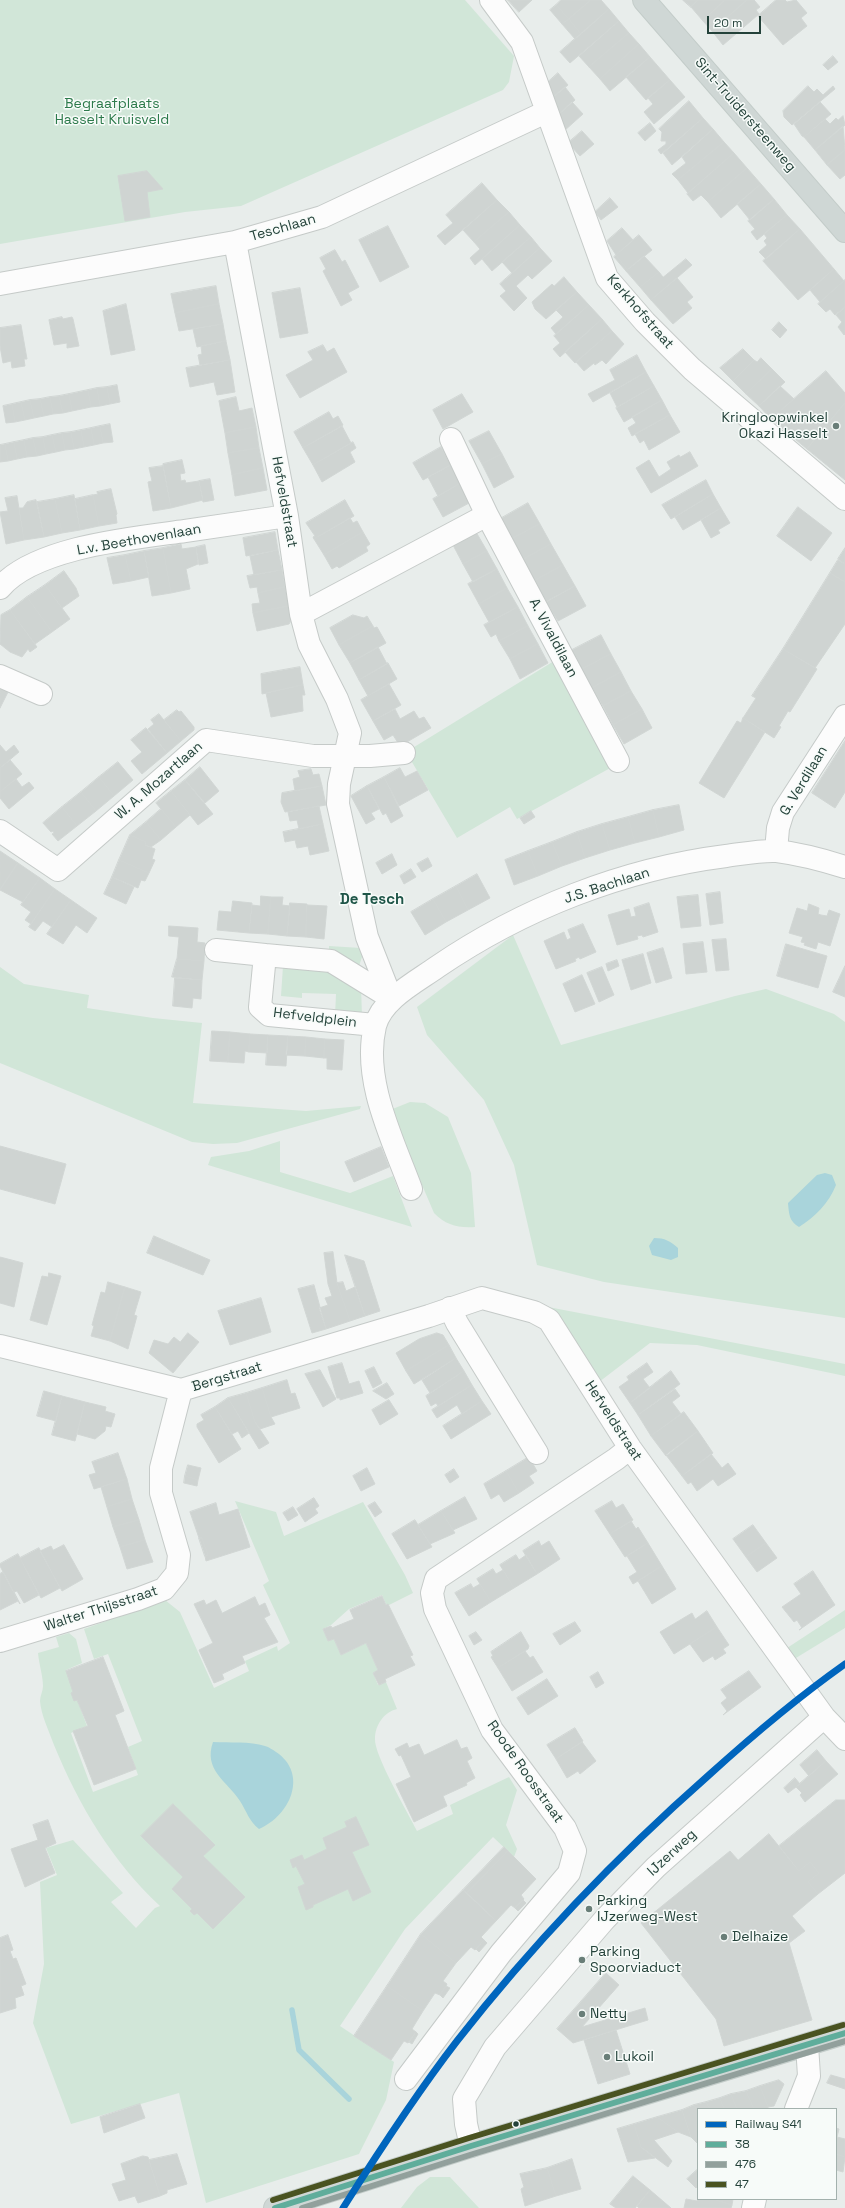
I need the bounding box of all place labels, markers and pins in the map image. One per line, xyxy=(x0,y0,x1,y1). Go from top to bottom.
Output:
place label: Kringloopwinkel Okazi Hasselt xyxy=(721,410,828,442)
marker: Kringloopwinkel Okazi Hasselt xyxy=(831,421,841,431)
place label: Parking IJzerweg-West xyxy=(597,1893,698,1926)
marker: Parking IJzerweg-West xyxy=(584,1904,594,1914)
place label: Delhaize xyxy=(732,1929,788,1945)
marker: Delhaize xyxy=(719,1932,729,1942)
place label: Parking Spoorviaduct xyxy=(590,1944,681,1976)
marker: Parking Spoorviaduct xyxy=(577,1955,587,1965)
place label: Netty xyxy=(590,2006,627,2022)
marker: Netty xyxy=(577,2009,587,2019)
place label: Lukoil xyxy=(615,2049,654,2065)
marker: Lukoil xyxy=(602,2052,612,2062)
unlabelled marker xyxy=(511,2119,521,2129)

